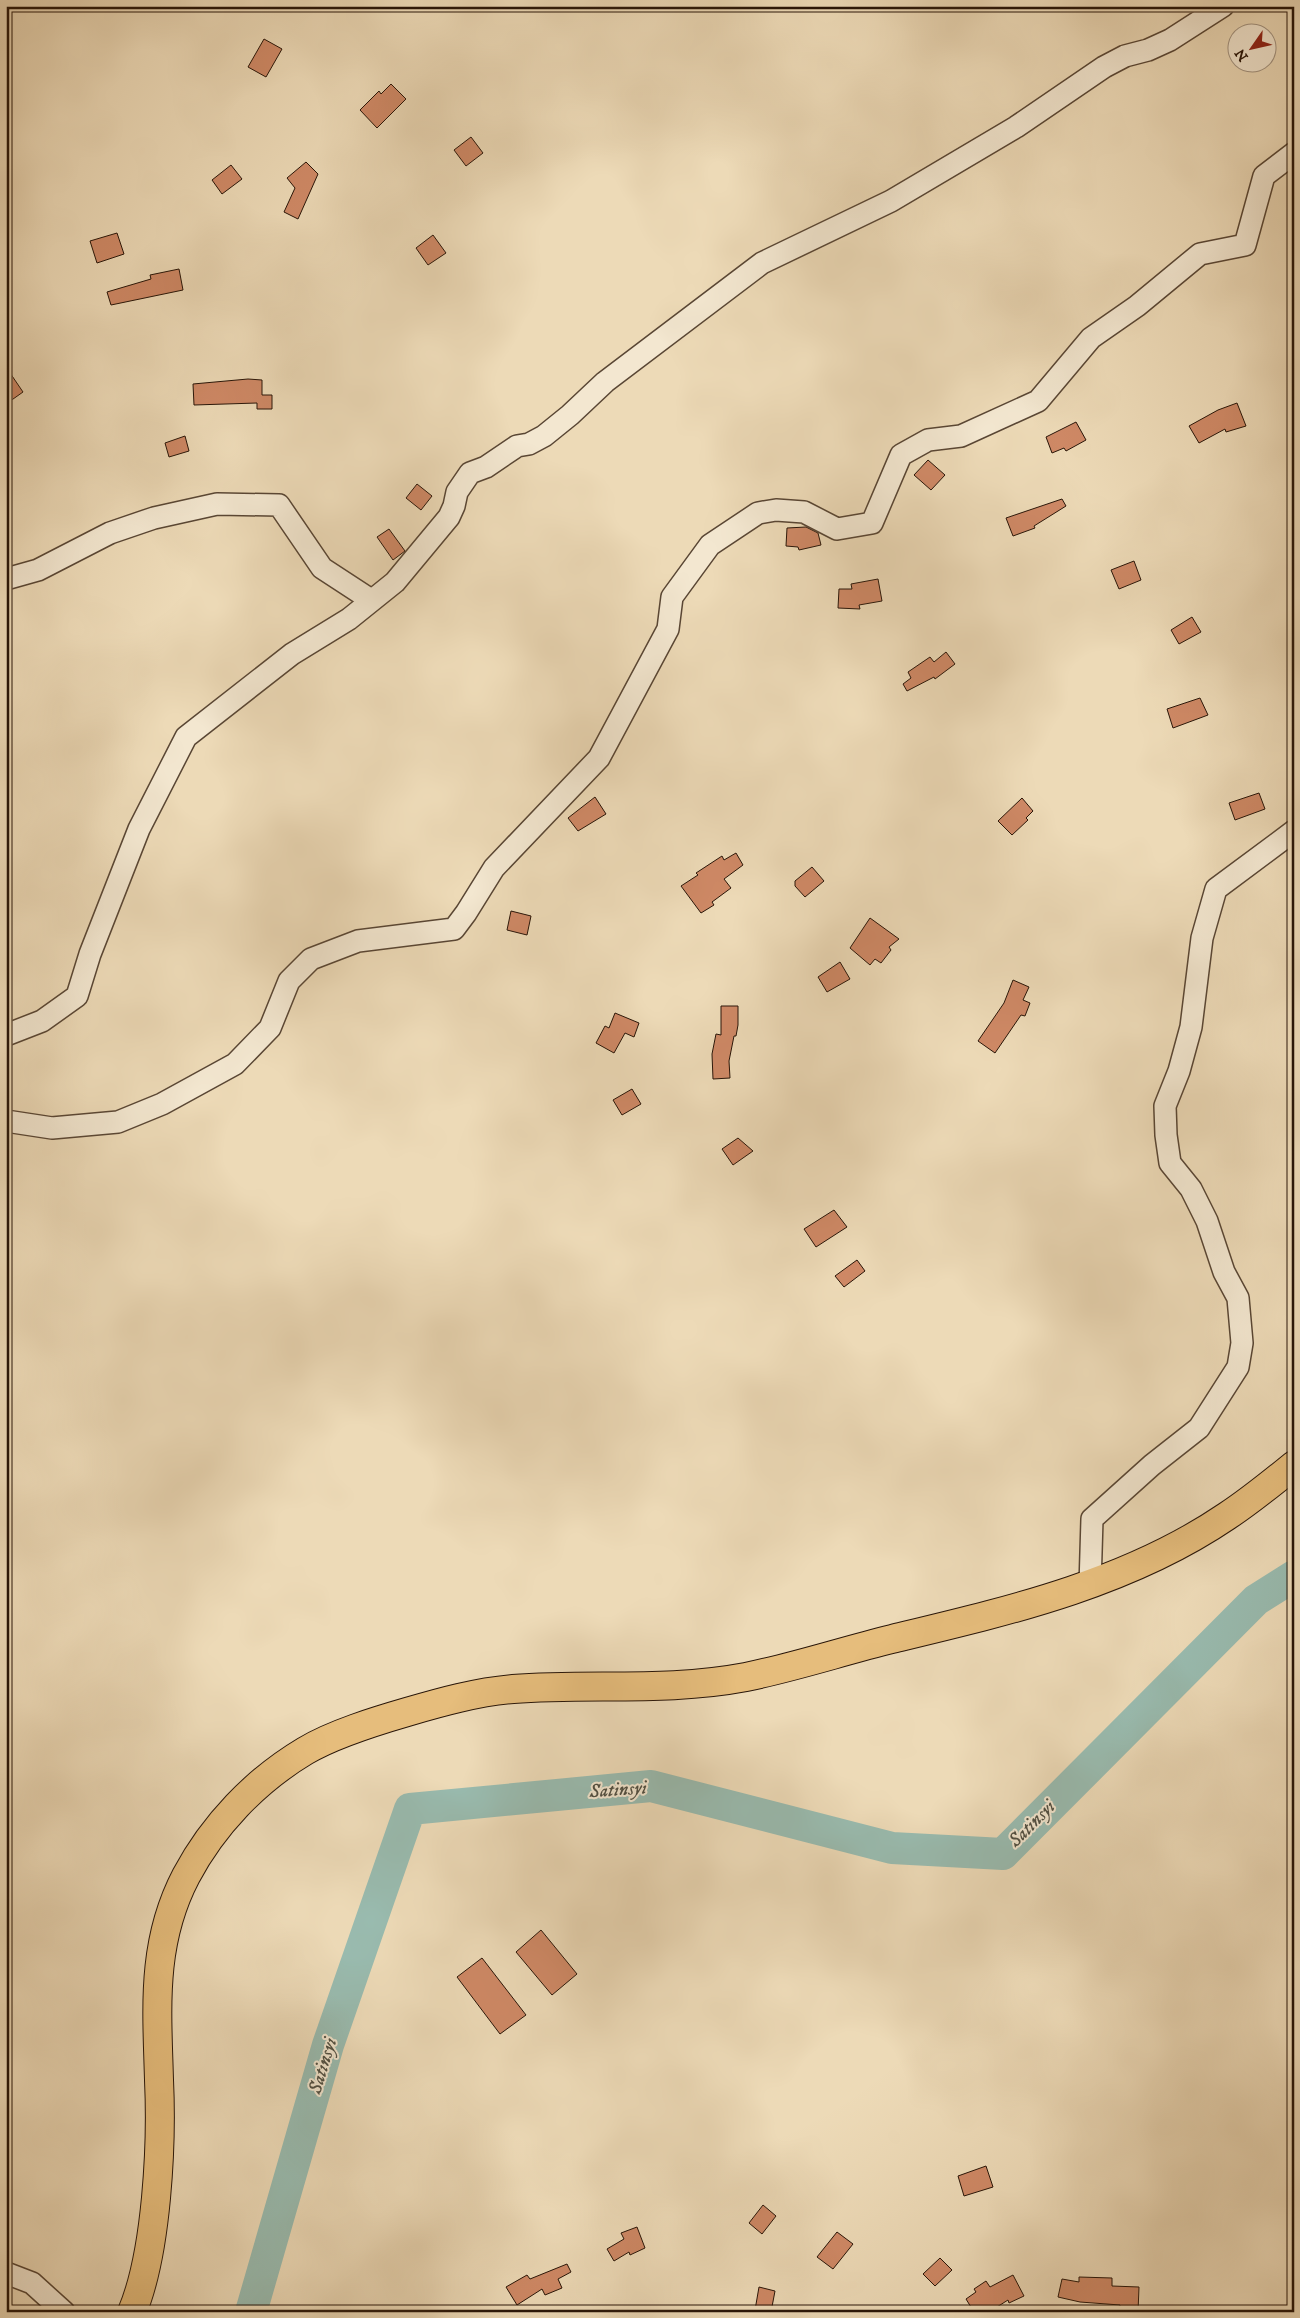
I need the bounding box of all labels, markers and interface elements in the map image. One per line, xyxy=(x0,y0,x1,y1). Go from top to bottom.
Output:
north arrow xyxy=(1228,22,1278,72)
text: N xyxy=(1231,44,1253,65)
water label: Satinsyi xyxy=(588,1776,648,1804)
water label: Satinsyi xyxy=(1003,1795,1061,1853)
water label: Satinsyi xyxy=(303,2034,343,2098)

